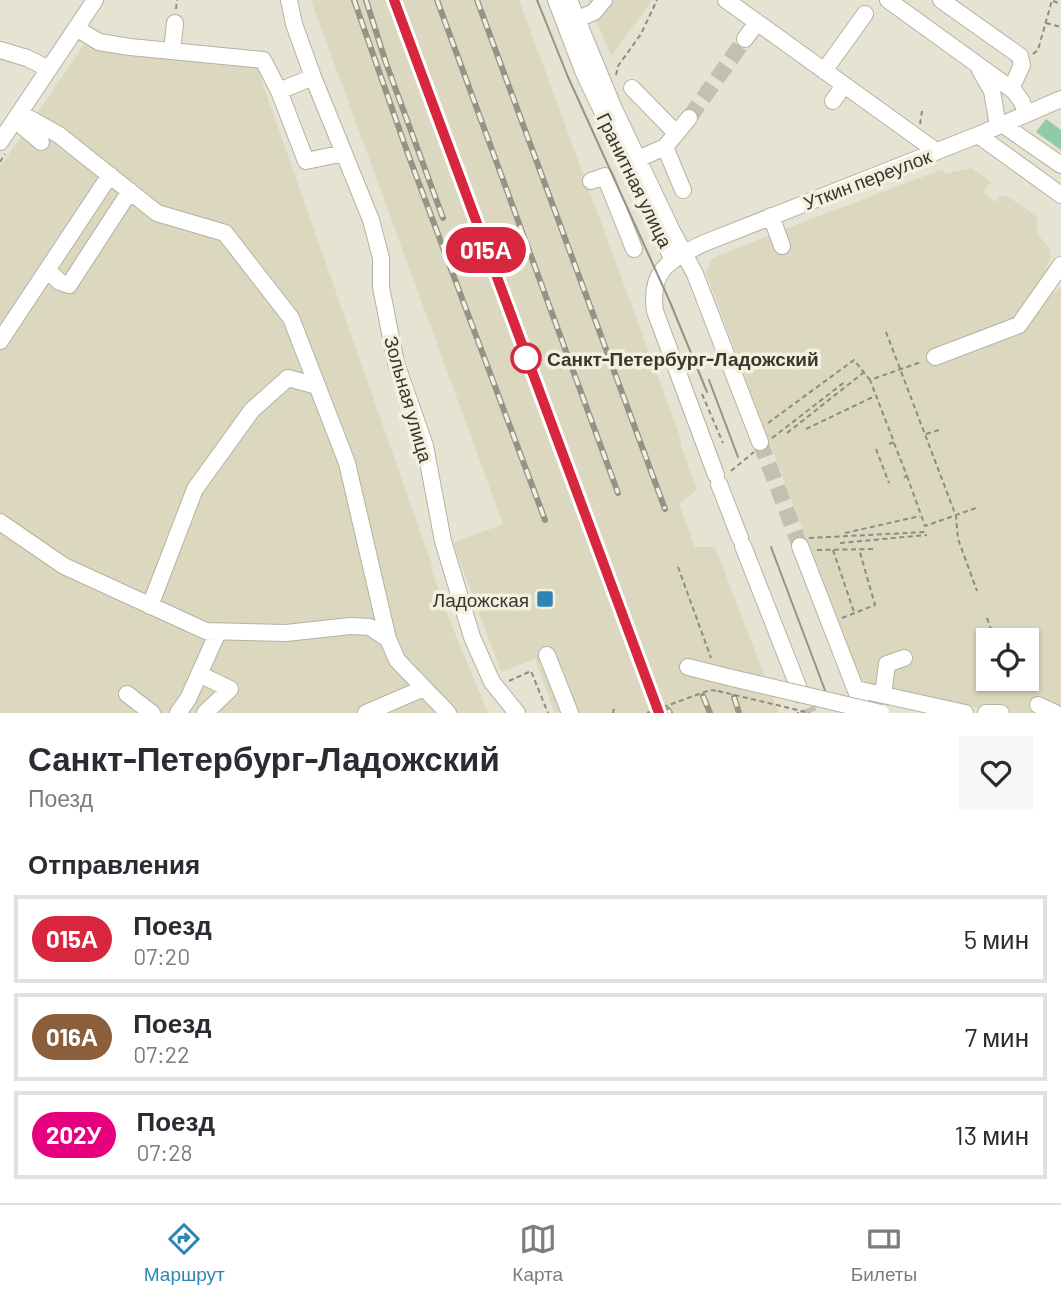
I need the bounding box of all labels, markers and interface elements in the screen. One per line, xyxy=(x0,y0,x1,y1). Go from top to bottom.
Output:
street label: Гранитная улица xyxy=(592,109,678,252)
street label: Уткин переулок xyxy=(800,144,935,214)
line badge: 015А xyxy=(437,227,535,273)
text: 015А xyxy=(460,235,512,264)
street label: Зольная улица xyxy=(380,333,438,465)
marker: Санкт-Петербург-Ладожский xyxy=(511,343,541,373)
place label: Санкт-Петербург-Ладожский xyxy=(547,347,819,370)
place label: Ладожская xyxy=(433,588,529,611)
marker: Ладожская xyxy=(535,589,555,609)
map controls xyxy=(976,628,1039,691)
button: locate xyxy=(976,628,1039,691)
button: heart xyxy=(959,736,1033,810)
text: Санкт-Петербург-Ладожский xyxy=(28,738,500,778)
text: Поезд xyxy=(28,784,93,812)
text: Отправления xyxy=(28,848,200,879)
text: Поезд xyxy=(133,909,212,940)
text: 5 мин xyxy=(964,923,1029,954)
text: 015А xyxy=(46,924,98,953)
text: 07:20 xyxy=(133,942,190,970)
text: Поезд xyxy=(133,1007,212,1038)
text: 7 мин xyxy=(965,1021,1029,1052)
text: 016А xyxy=(46,1022,98,1051)
text: 07:22 xyxy=(133,1040,189,1068)
text: Поезд xyxy=(137,1105,215,1136)
text: 13 мин xyxy=(955,1119,1029,1150)
text: 202У xyxy=(46,1120,102,1149)
text: 07:28 xyxy=(137,1138,192,1166)
tab: Маршрут xyxy=(144,1220,225,1286)
tab: Карта xyxy=(512,1220,563,1286)
tab: Билеты xyxy=(851,1220,917,1286)

